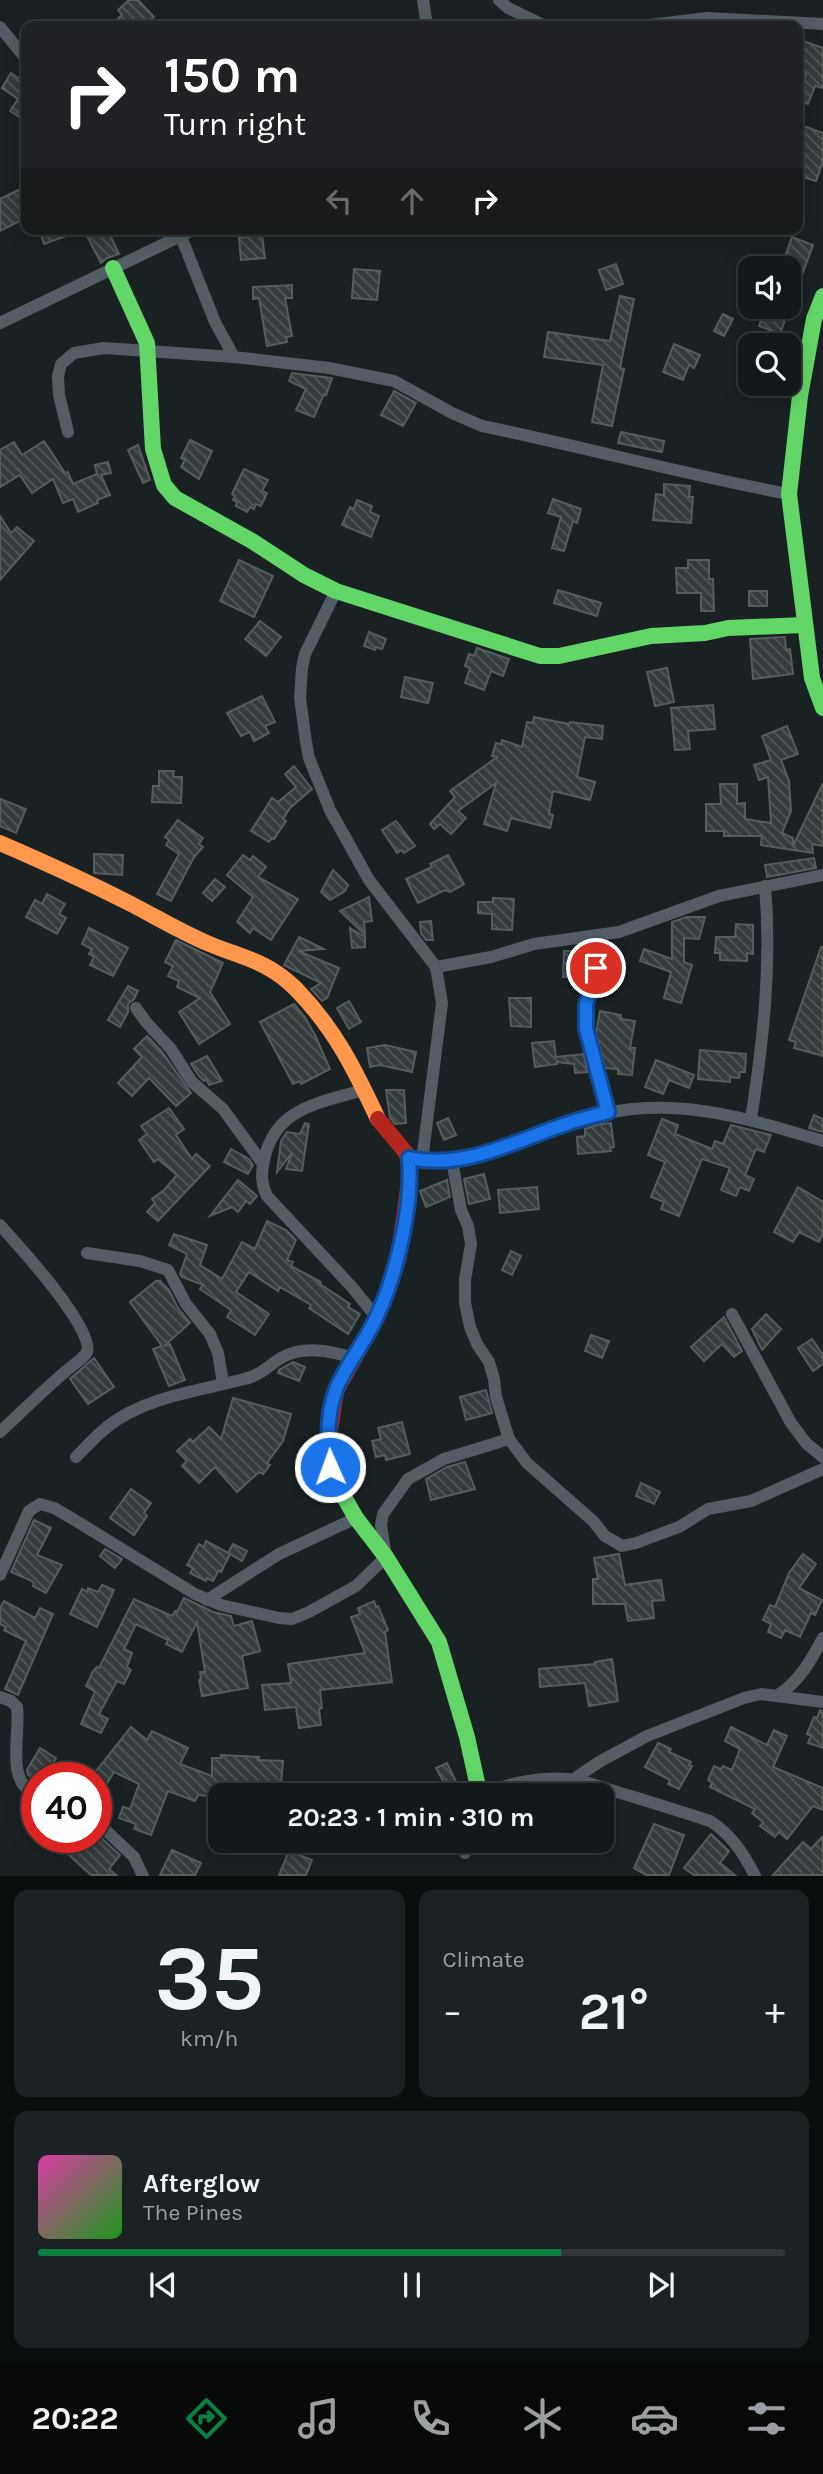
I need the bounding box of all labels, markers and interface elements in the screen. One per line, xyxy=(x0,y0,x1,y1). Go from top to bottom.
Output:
text: 150 m xyxy=(164,47,300,104)
icon: right xyxy=(49,49,140,140)
text: Turn right xyxy=(164,106,306,143)
icon: left xyxy=(320,182,358,220)
icon: ahead xyxy=(393,182,431,220)
icon: right xyxy=(466,182,504,220)
map controls xyxy=(738,256,801,396)
button: sound xyxy=(738,256,801,319)
button: search xyxy=(738,333,801,396)
pin xyxy=(566,938,626,998)
icon: arrive xyxy=(577,949,615,987)
position arrow xyxy=(293,1430,367,1504)
speed limit sign: 40 xyxy=(21,1762,112,1853)
text: 20:23 · 1 min · 310 m xyxy=(288,1802,534,1833)
text: 35 xyxy=(154,1926,264,2032)
text: Climate xyxy=(443,1946,525,1973)
text: 21° xyxy=(579,1981,649,2042)
text: − xyxy=(443,1989,462,2034)
text: + xyxy=(765,1989,785,2034)
text: km/h xyxy=(180,2025,238,2052)
text: Afterglow xyxy=(143,2168,260,2199)
text: The Pines xyxy=(143,2199,243,2226)
icon: previous xyxy=(144,2266,182,2304)
icon: pause xyxy=(393,2266,431,2304)
icon: next xyxy=(642,2266,680,2304)
icon: directions xyxy=(182,2394,231,2443)
icon: music xyxy=(294,2394,343,2443)
icon: phone xyxy=(406,2394,455,2443)
icon: climate xyxy=(518,2394,567,2443)
icon: car xyxy=(630,2394,679,2443)
icon: filters xyxy=(742,2394,791,2443)
text: 20:22 xyxy=(32,2400,119,2437)

